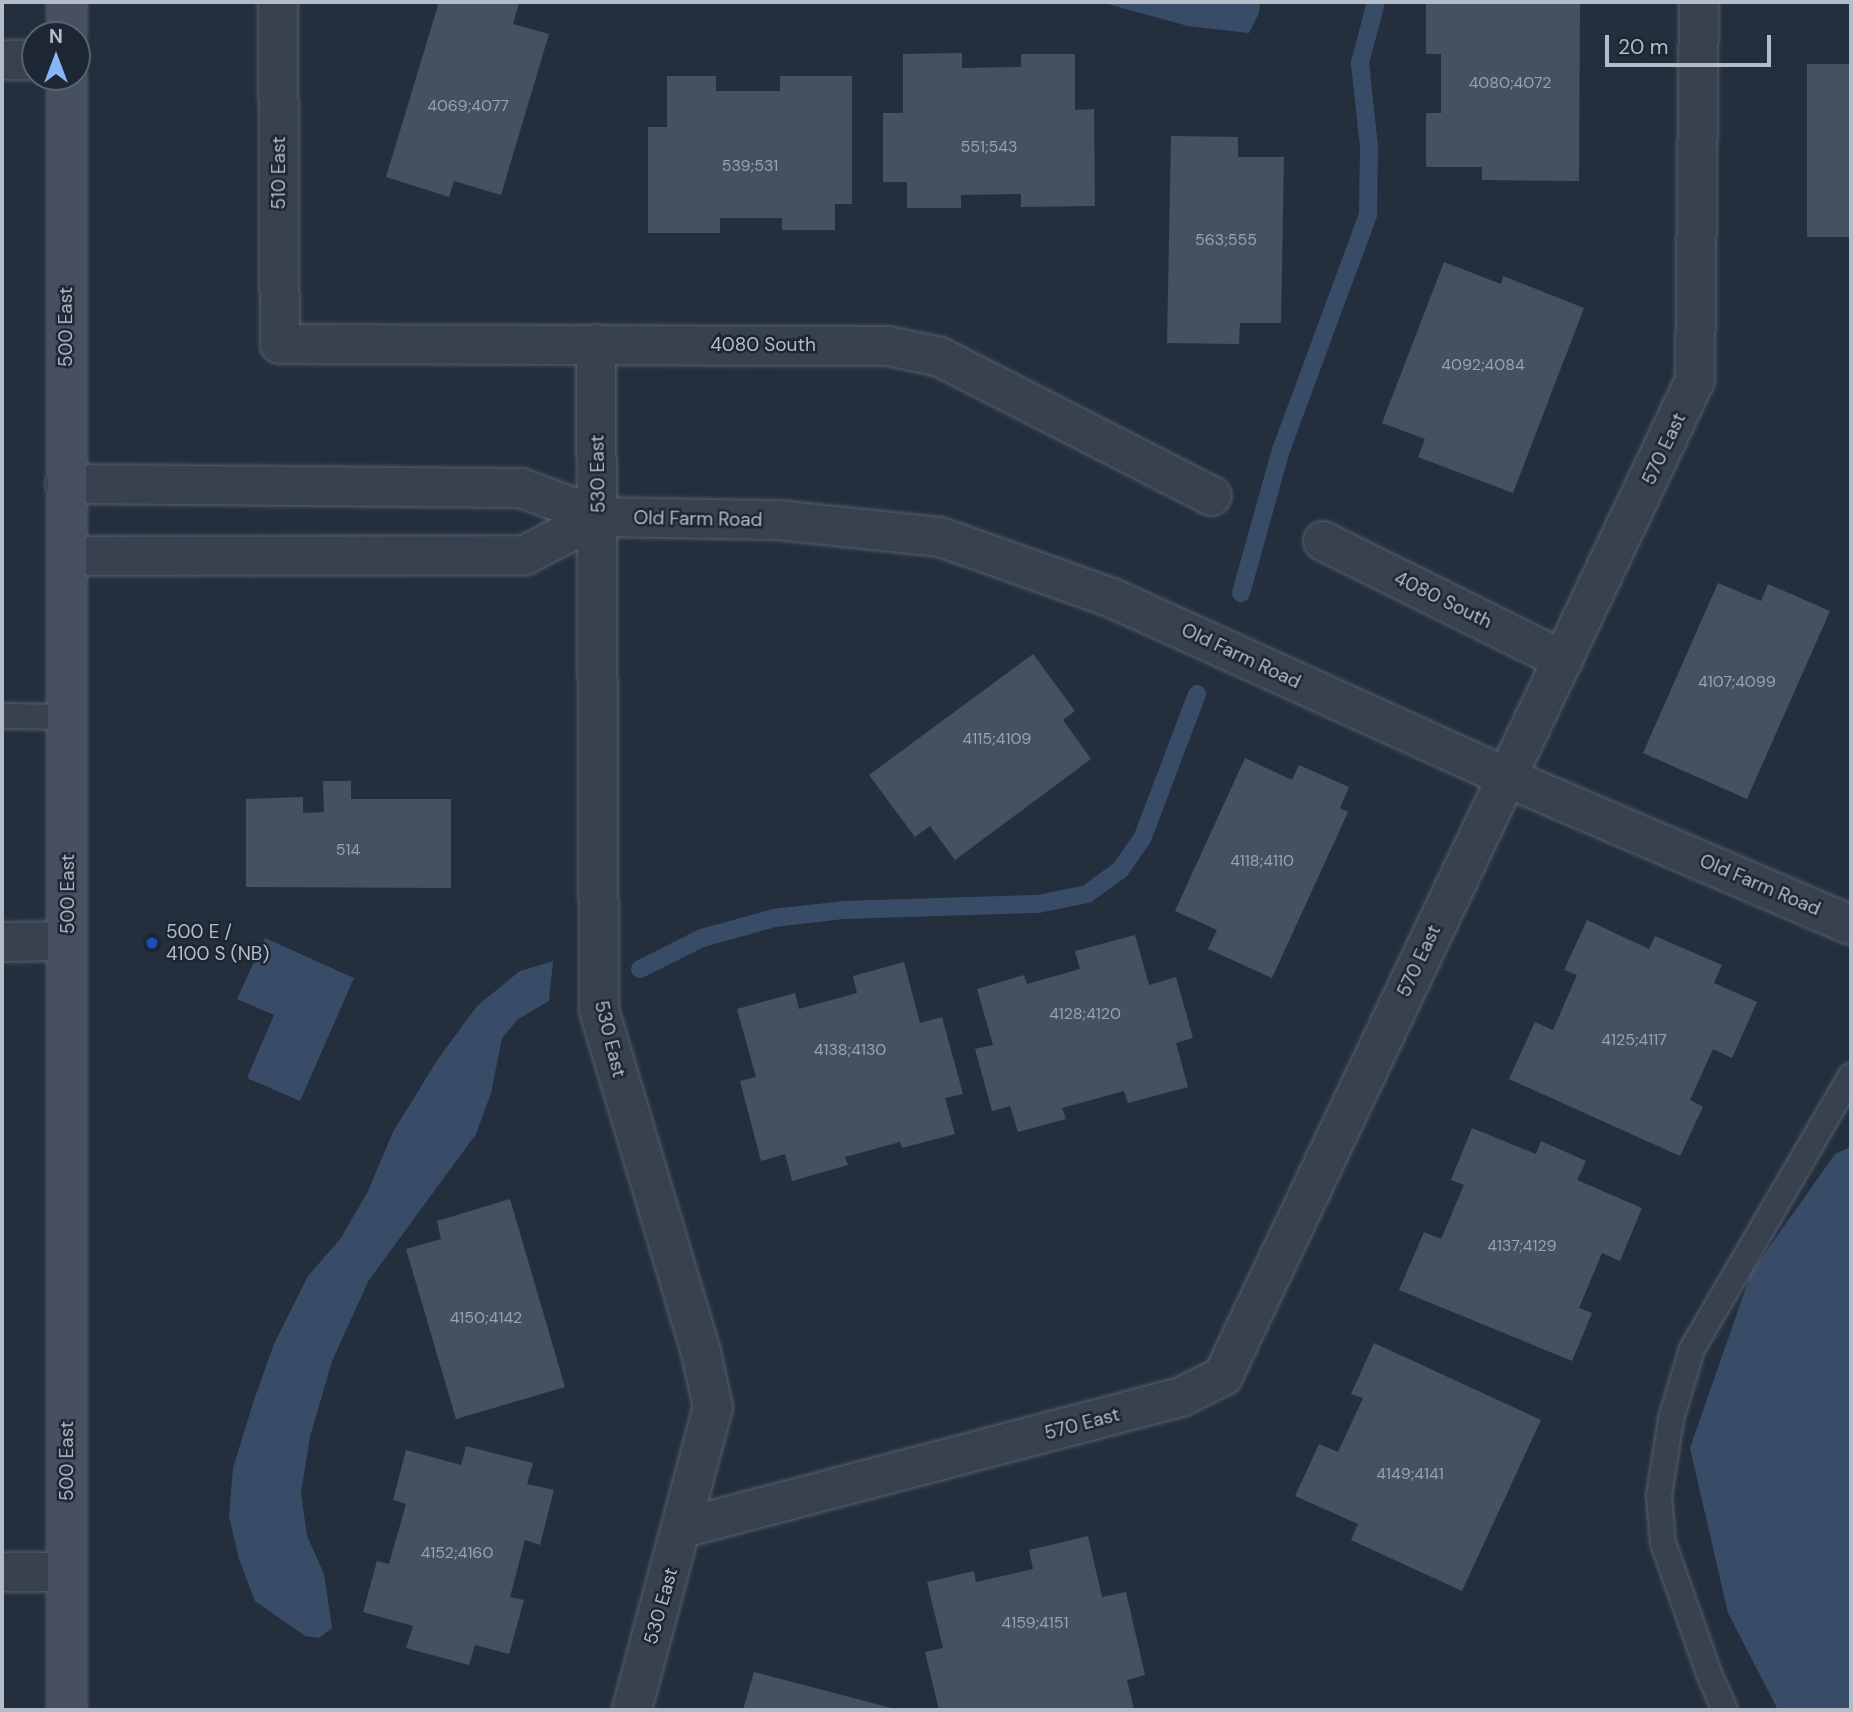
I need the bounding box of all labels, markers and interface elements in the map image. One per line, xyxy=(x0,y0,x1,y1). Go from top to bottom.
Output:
north arrow xyxy=(21,21,91,91)
scale bar xyxy=(1608,21,1774,65)
text: N xyxy=(49,24,63,49)
text: 20 m xyxy=(1618,33,1669,61)
house number: 4080;4072 xyxy=(1469,73,1551,93)
house number: 4069;4077 xyxy=(427,96,509,116)
street label: 510 East xyxy=(268,136,290,210)
house number: 551;543 xyxy=(960,137,1018,157)
house number: 539;531 xyxy=(722,156,778,176)
house number: 563;555 xyxy=(1195,230,1257,250)
street label: 500 East xyxy=(55,287,77,367)
street label: 4080 South xyxy=(710,334,816,356)
house number: 4092;4084 xyxy=(1441,355,1525,375)
street label: 570 East xyxy=(1637,409,1691,489)
street label: 530 East xyxy=(586,435,610,513)
street label: Old Farm Road xyxy=(633,506,763,532)
street label: 4080 South xyxy=(1391,567,1495,633)
street label: Old Farm Road xyxy=(1178,618,1304,694)
house number: 4107;4099 xyxy=(1698,672,1776,692)
house number: 4115;4109 xyxy=(963,729,1031,749)
house number: 514 xyxy=(336,840,360,860)
street label: Old Farm Road xyxy=(1696,849,1824,921)
house number: 4118;4110 xyxy=(1230,851,1294,871)
street label: 500 East xyxy=(57,854,79,934)
place label: 500 E / 4100 S (NB) xyxy=(166,921,269,965)
street label: 570 East xyxy=(1392,921,1446,1001)
marker: 500 E / 4100 S (NB) xyxy=(144,935,160,951)
street label: 530 East xyxy=(589,998,631,1080)
house number: 4128;4120 xyxy=(1049,1004,1121,1024)
house number: 4125;4117 xyxy=(1601,1030,1667,1050)
house number: 4138;4130 xyxy=(814,1040,886,1060)
house number: 4137;4129 xyxy=(1487,1236,1557,1256)
house number: 4150;4142 xyxy=(450,1308,522,1328)
street label: 570 East xyxy=(1042,1403,1122,1445)
street label: 500 East xyxy=(56,1421,78,1501)
house number: 4149;4141 xyxy=(1376,1464,1444,1484)
house number: 4152;4160 xyxy=(421,1543,493,1563)
street label: 530 East xyxy=(639,1565,683,1647)
house number: 4159;4151 xyxy=(1001,1613,1069,1633)

